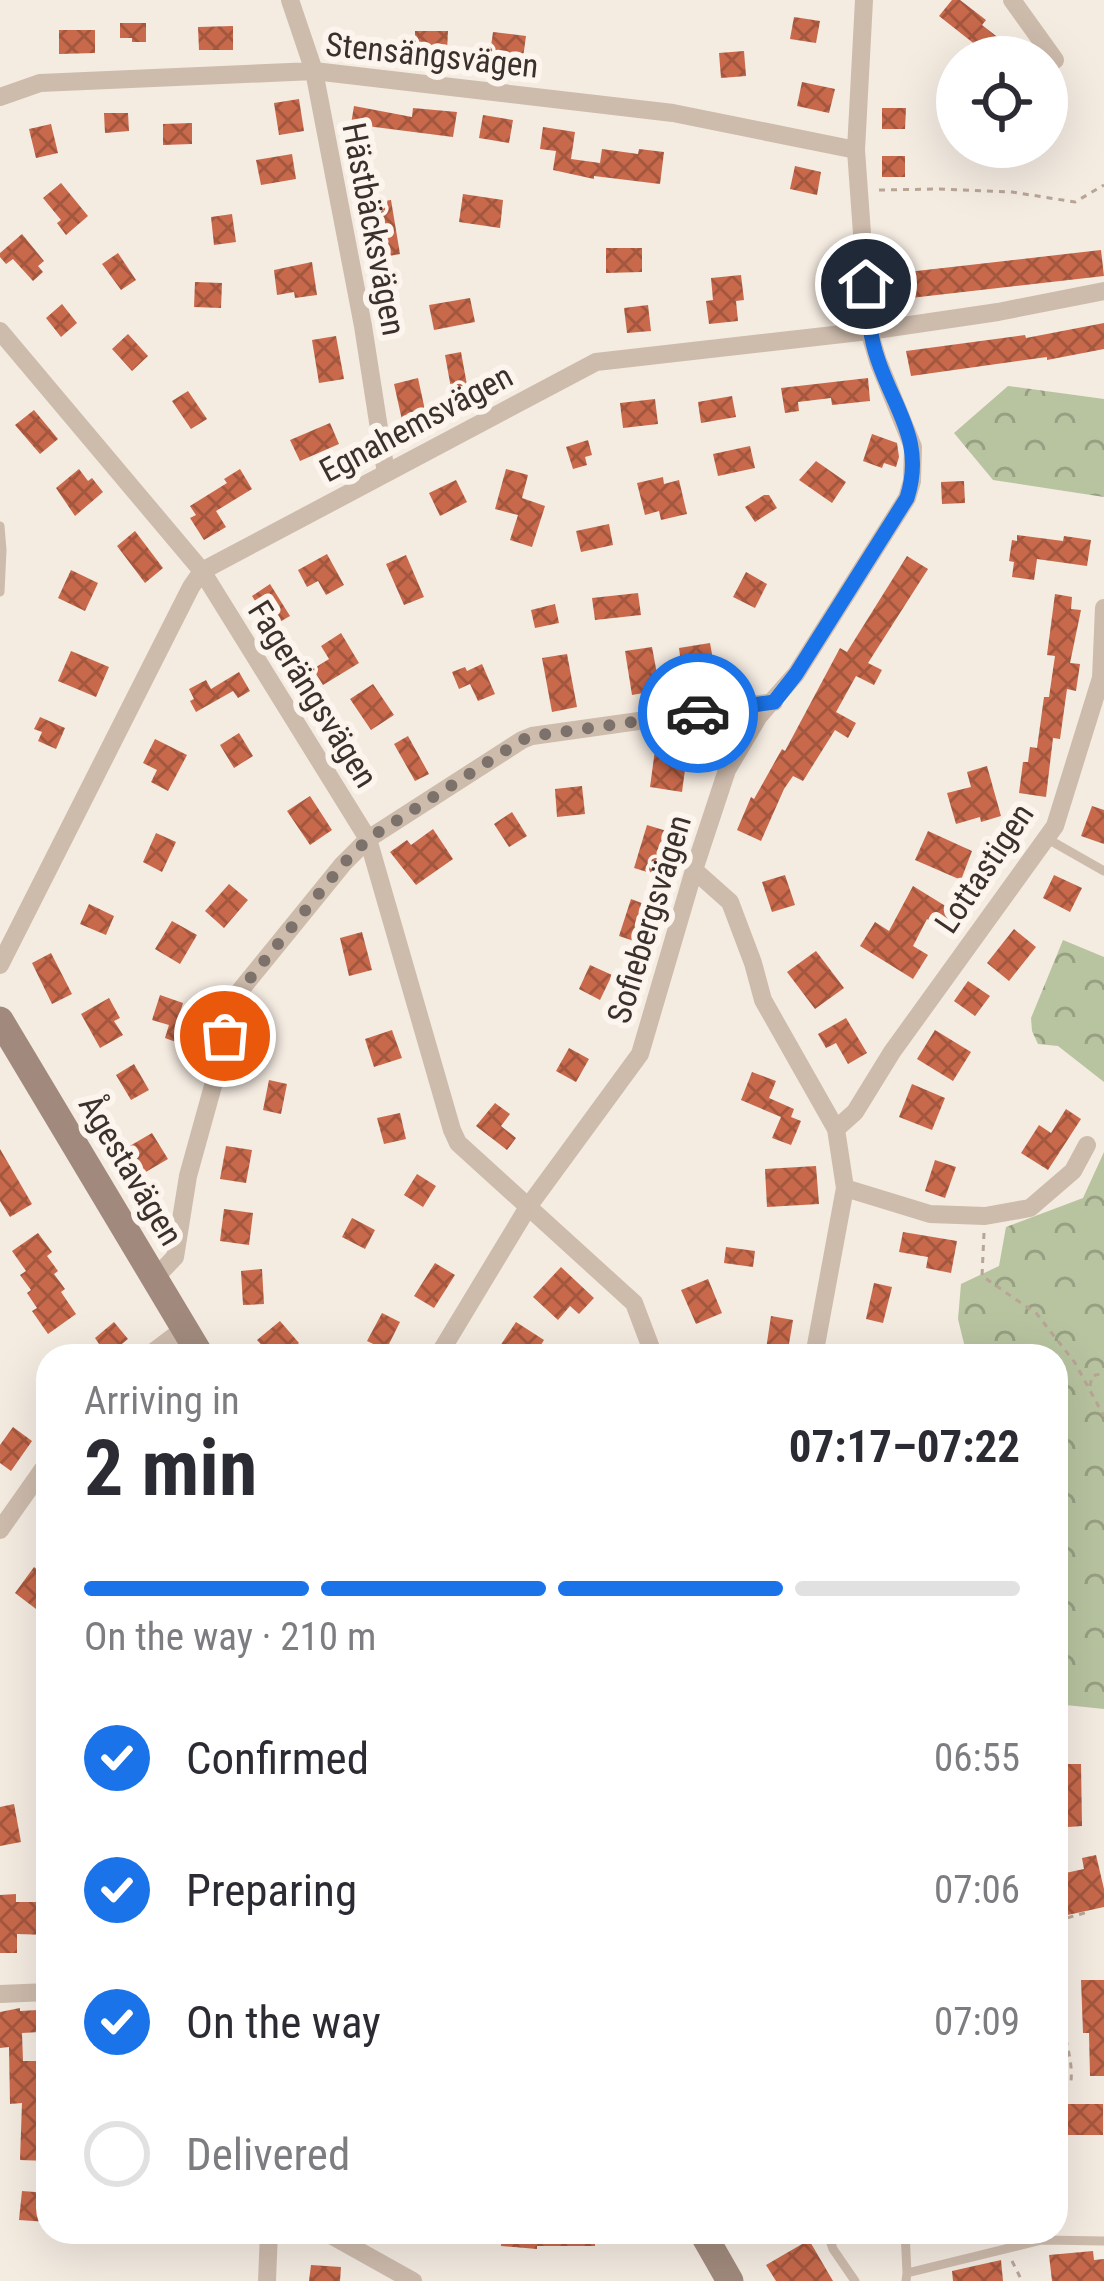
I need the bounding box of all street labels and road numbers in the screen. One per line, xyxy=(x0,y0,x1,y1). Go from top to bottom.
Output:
street label: Stensängsvägen xyxy=(324,24,540,86)
street label: Hästbäcksvägen xyxy=(334,119,414,339)
street label: Egnahemsvägen xyxy=(313,356,519,490)
street label: Fagerängsvägen xyxy=(240,593,386,795)
street label: Lottastigen xyxy=(927,796,1041,940)
street label: Sofiebergsvägen xyxy=(599,810,699,1028)
street label: Ågestavägen xyxy=(71,1087,193,1252)

